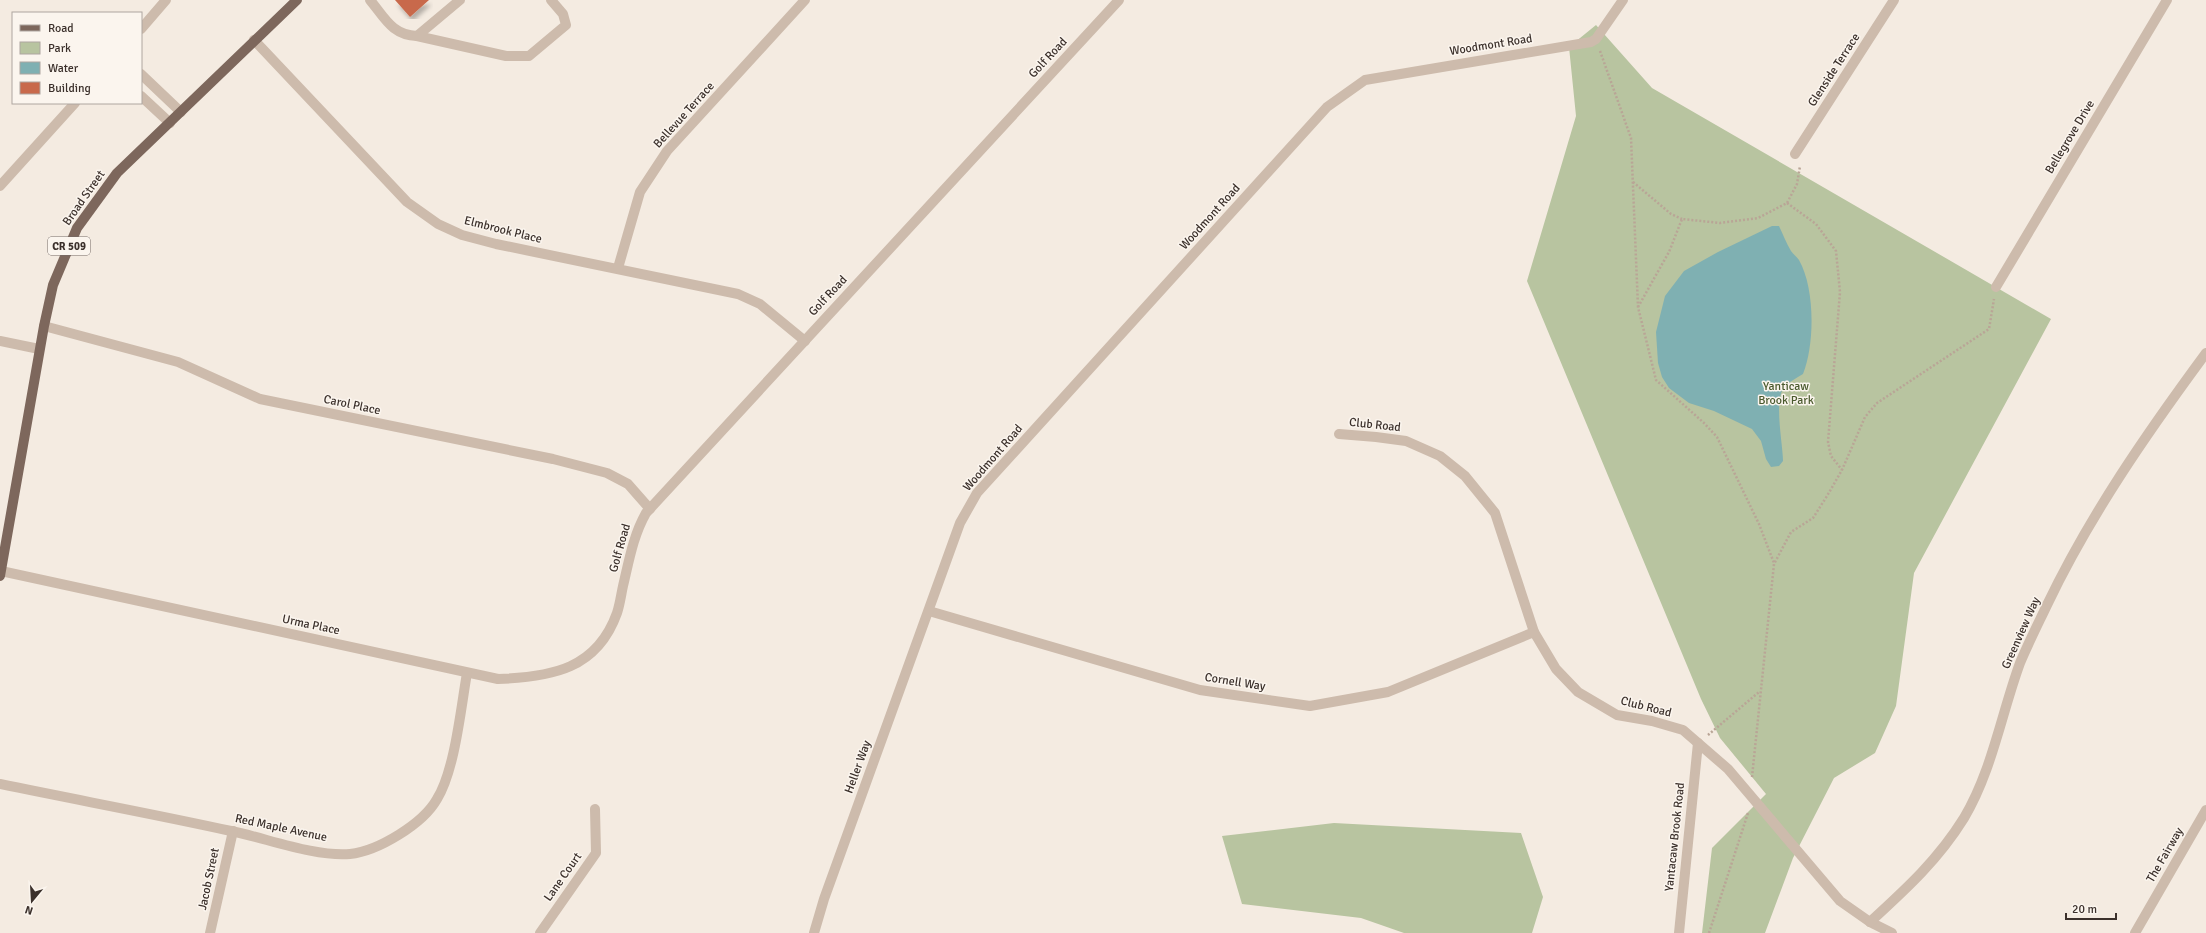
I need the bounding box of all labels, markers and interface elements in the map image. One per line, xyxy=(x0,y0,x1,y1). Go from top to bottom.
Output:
legend xyxy=(12,12,142,104)
text: Road xyxy=(48,21,74,36)
street label: Glenside Terrace xyxy=(1805,30,1863,110)
street label: Woodmont Road xyxy=(1449,31,1533,59)
street label: Golf Road xyxy=(1026,35,1070,81)
text: Park xyxy=(48,41,71,56)
text: Water xyxy=(48,61,79,76)
street label: Bellevue Terrace xyxy=(650,79,718,151)
text: Building xyxy=(48,81,91,96)
street label: Bellegrove Drive xyxy=(2042,97,2098,177)
street label: Broad Street xyxy=(60,168,108,228)
street label: Woodmont Road xyxy=(1177,181,1243,253)
street label: Elmbrook Place xyxy=(463,213,543,247)
road number: CR 509 xyxy=(48,237,90,255)
street label: Golf Road xyxy=(806,273,850,319)
park label: Yanticaw Brook Park xyxy=(1758,379,1814,408)
street label: Carol Place xyxy=(322,392,382,418)
street label: Club Road xyxy=(1348,415,1402,435)
street label: Woodmont Road xyxy=(960,422,1026,494)
street label: Golf Road xyxy=(606,522,634,574)
street label: Greenview Way xyxy=(1998,594,2044,671)
street label: Urma Place xyxy=(281,612,341,638)
street label: Cornell Way xyxy=(1204,670,1267,694)
street label: Club Road xyxy=(1619,693,1673,721)
street label: Heller Way xyxy=(842,738,875,796)
street label: Yantacaw Brook Road xyxy=(1662,782,1688,892)
street label: Red Maple Avenue xyxy=(234,811,328,845)
street label: The Fairway xyxy=(2143,824,2187,885)
street label: Jacob Street xyxy=(195,847,223,911)
street label: Lane Court xyxy=(541,850,585,904)
north arrow xyxy=(12,881,52,921)
scale bar xyxy=(2066,895,2116,921)
text: 20 m xyxy=(2072,902,2097,917)
text: N xyxy=(23,903,35,917)

